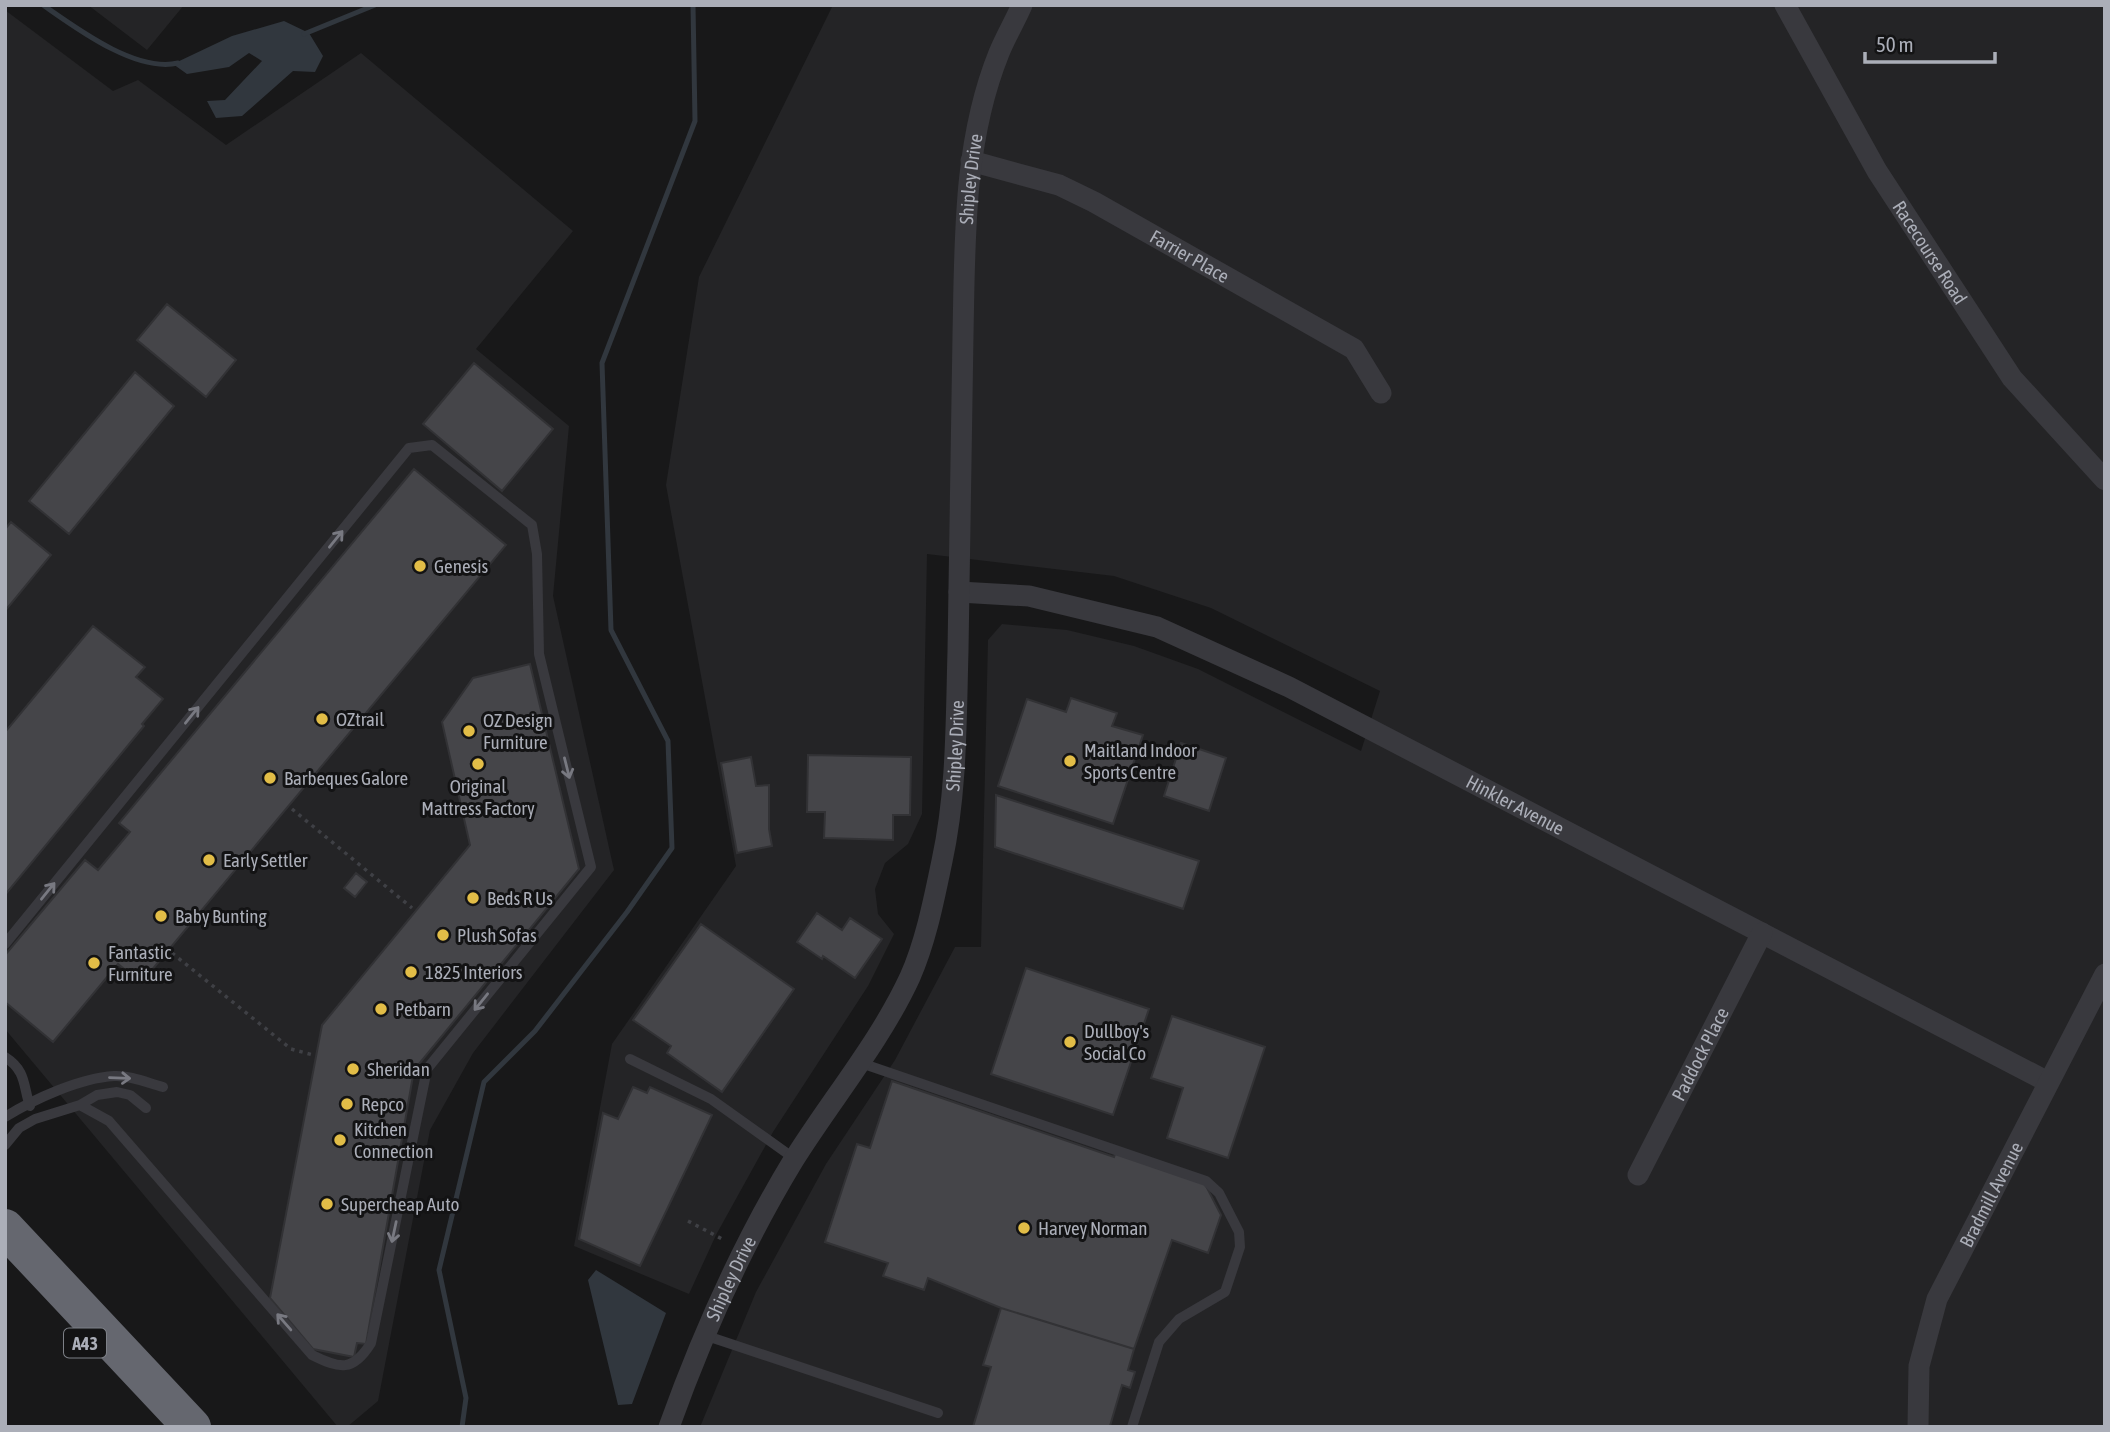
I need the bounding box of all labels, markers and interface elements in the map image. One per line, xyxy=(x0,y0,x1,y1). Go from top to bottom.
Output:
scale bar xyxy=(1865,21,1994,65)
text: 50 m xyxy=(1876,32,1914,56)
street label: Shipley Drive xyxy=(955,132,987,225)
street label: Racecourse Road xyxy=(1888,197,1972,308)
street label: Farrier Place xyxy=(1146,225,1233,287)
one-way arrow xyxy=(328,530,343,548)
place label: Genesis xyxy=(434,555,489,577)
marker: Genesis xyxy=(412,558,428,574)
street label: Shipley Drive xyxy=(941,700,968,792)
one-way arrow xyxy=(184,706,200,724)
place label: OZtrail xyxy=(336,708,384,730)
place label: OZ Design Furniture xyxy=(483,709,553,753)
marker: OZtrail xyxy=(314,711,330,727)
marker: OZ Design Furniture xyxy=(461,723,477,739)
place label: Maitland Indoor Sports Centre xyxy=(1084,739,1197,783)
marker: Maitland Indoor Sports Centre xyxy=(1062,753,1078,769)
marker: Original Mattress Factory xyxy=(470,756,486,772)
one-way arrow xyxy=(560,756,574,779)
place label: Barbeques Galore xyxy=(284,767,408,789)
marker: Barbeques Galore xyxy=(262,770,278,786)
street label: Hinkler Avenue xyxy=(1463,770,1568,839)
place label: Original Mattress Factory xyxy=(421,775,535,819)
place label: Early Settler xyxy=(223,849,308,871)
marker: Early Settler xyxy=(201,852,217,868)
one-way arrow xyxy=(41,883,56,901)
place label: Beds R Us xyxy=(487,887,553,909)
marker: Beds R Us xyxy=(465,890,481,906)
place label: Baby Bunting xyxy=(175,905,268,927)
marker: Baby Bunting xyxy=(153,908,169,924)
place label: Plush Sofas xyxy=(457,924,537,946)
marker: Plush Sofas xyxy=(435,927,451,943)
place label: Fantastic Furniture xyxy=(108,941,173,985)
marker: Fantastic Furniture xyxy=(86,955,102,971)
place label: 1825 Interiors xyxy=(425,961,523,983)
marker: 1825 Interiors xyxy=(403,964,419,980)
one-way arrow xyxy=(473,993,489,1011)
place label: Petbarn xyxy=(395,998,451,1020)
marker: Petbarn xyxy=(373,1001,389,1017)
street label: Paddock Place xyxy=(1667,1004,1733,1104)
place label: Dullboy's Social Co xyxy=(1084,1020,1150,1064)
marker: Dullboy's Social Co xyxy=(1062,1034,1078,1050)
place label: Sheridan xyxy=(367,1058,430,1080)
marker: Sheridan xyxy=(345,1061,361,1077)
one-way arrow xyxy=(108,1071,131,1084)
place label: Repco xyxy=(361,1093,404,1115)
marker: Repco xyxy=(339,1096,355,1112)
place label: Kitchen Connection xyxy=(354,1118,433,1162)
marker: Kitchen Connection xyxy=(332,1132,348,1148)
street label: Bradmill Avenue xyxy=(1955,1138,2027,1251)
place label: Supercheap Auto xyxy=(341,1193,459,1215)
marker: Supercheap Auto xyxy=(319,1196,335,1212)
place label: Harvey Norman xyxy=(1038,1217,1147,1239)
one-way arrow xyxy=(386,1220,400,1243)
marker: Harvey Norman xyxy=(1016,1220,1032,1236)
street label: Shipley Drive xyxy=(701,1232,760,1324)
one-way arrow xyxy=(276,1313,292,1331)
road number: A43 xyxy=(64,1328,106,1358)

